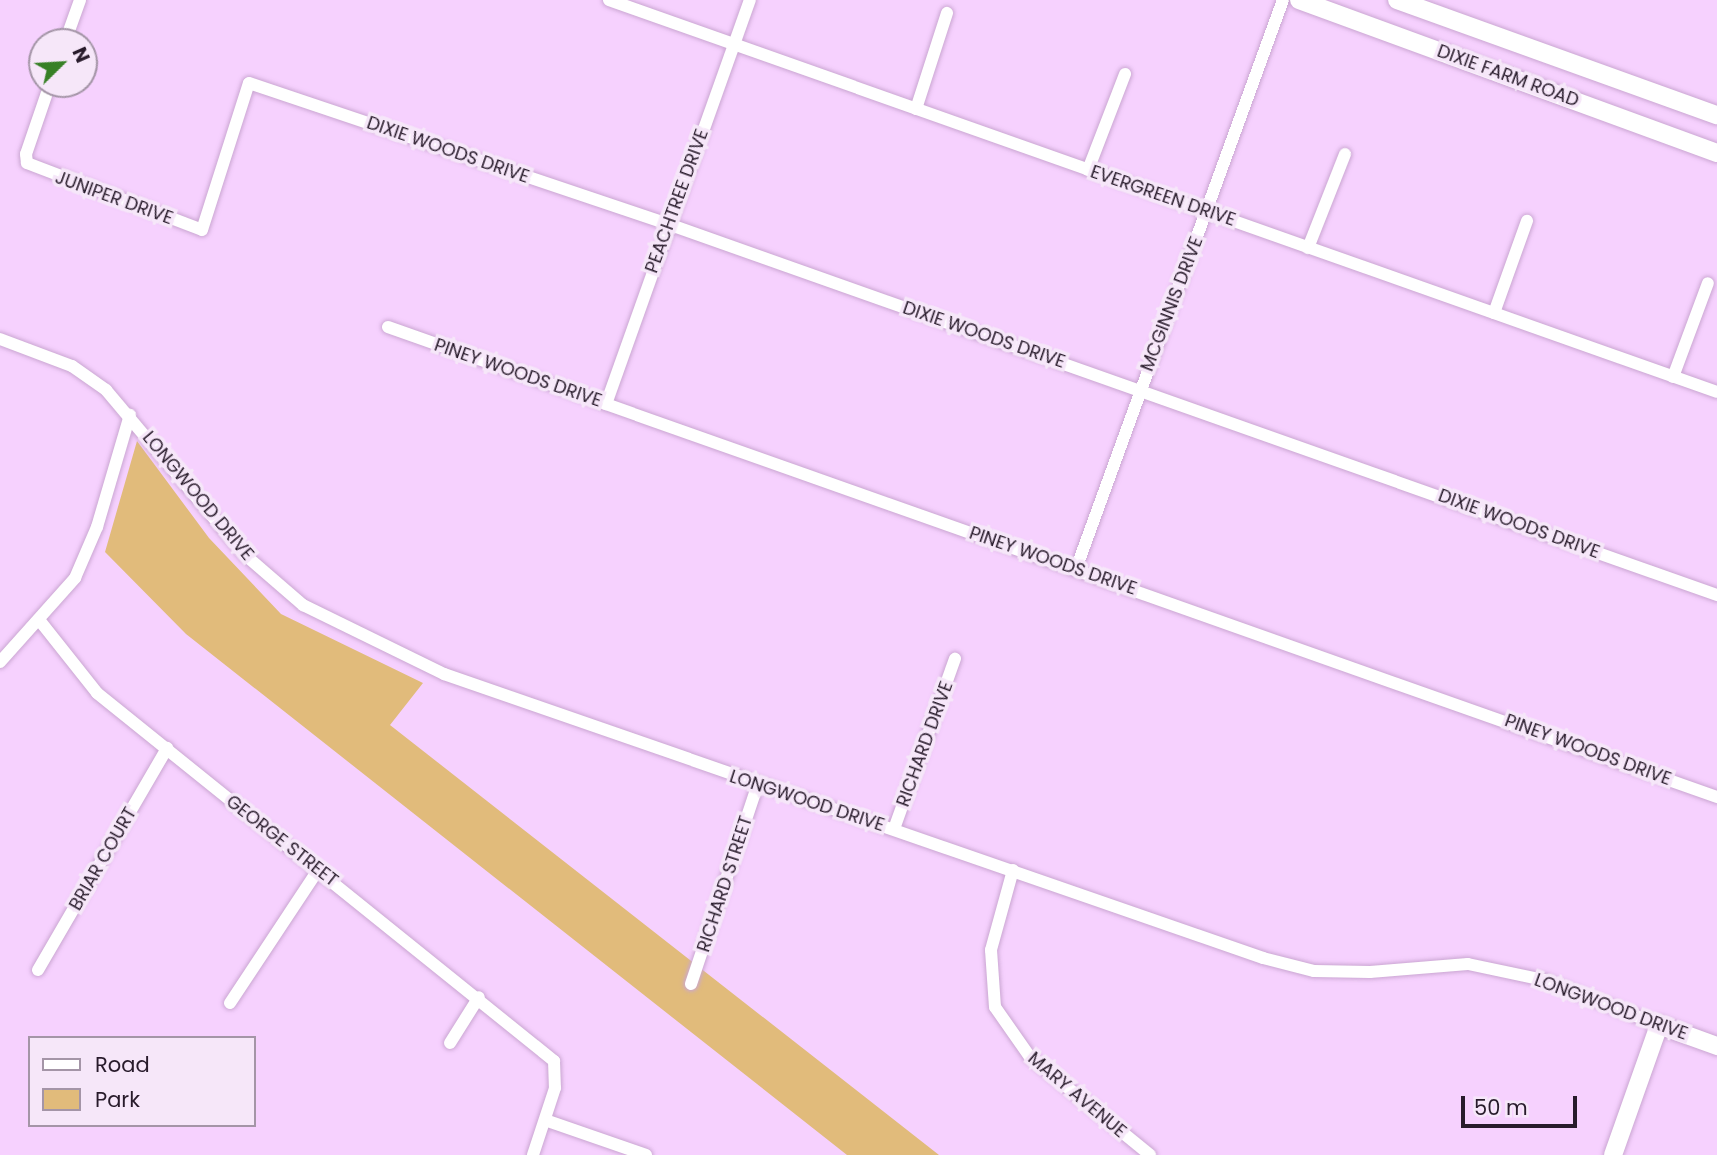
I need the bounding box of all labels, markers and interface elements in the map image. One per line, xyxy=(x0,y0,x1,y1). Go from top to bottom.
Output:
north arrow xyxy=(28,28,98,98)
street label: DIXIE FARM ROAD xyxy=(1434,40,1582,112)
text: N xyxy=(66,43,96,67)
street label: DIXIE WOODS DRIVE xyxy=(364,112,532,188)
street label: PEACHTREE DRIVE xyxy=(641,126,713,276)
street label: EVERGREEN DRIVE xyxy=(1088,161,1238,231)
street label: JUNIPER DRIVE xyxy=(52,167,176,229)
street label: MCGINNIS DRIVE xyxy=(1136,234,1208,374)
street label: DIXIE WOODS DRIVE xyxy=(900,297,1068,373)
street label: PINEY WOODS DRIVE xyxy=(432,334,604,412)
street label: LONGWOOD DRIVE xyxy=(138,427,258,565)
street label: DIXIE WOODS DRIVE xyxy=(1435,485,1603,563)
street label: PINEY WOODS DRIVE xyxy=(967,522,1139,600)
street label: RICHARD DRIVE xyxy=(892,678,958,810)
street label: PINEY WOODS DRIVE xyxy=(1502,710,1674,790)
street label: LONGWOOD DRIVE xyxy=(727,766,887,836)
street label: GEORGE STREET xyxy=(222,791,342,891)
street label: BRIAR COURT xyxy=(65,804,141,914)
street label: RICHARD STREET xyxy=(693,813,757,955)
street label: LONGWOOD DRIVE xyxy=(1531,969,1691,1045)
legend xyxy=(28,1036,256,1127)
street label: MARY AVENUE xyxy=(1024,1048,1130,1142)
text: Road xyxy=(95,1050,150,1079)
scale bar xyxy=(1465,1082,1580,1126)
text: Park xyxy=(95,1085,140,1114)
text: 50 m xyxy=(1474,1093,1528,1122)

